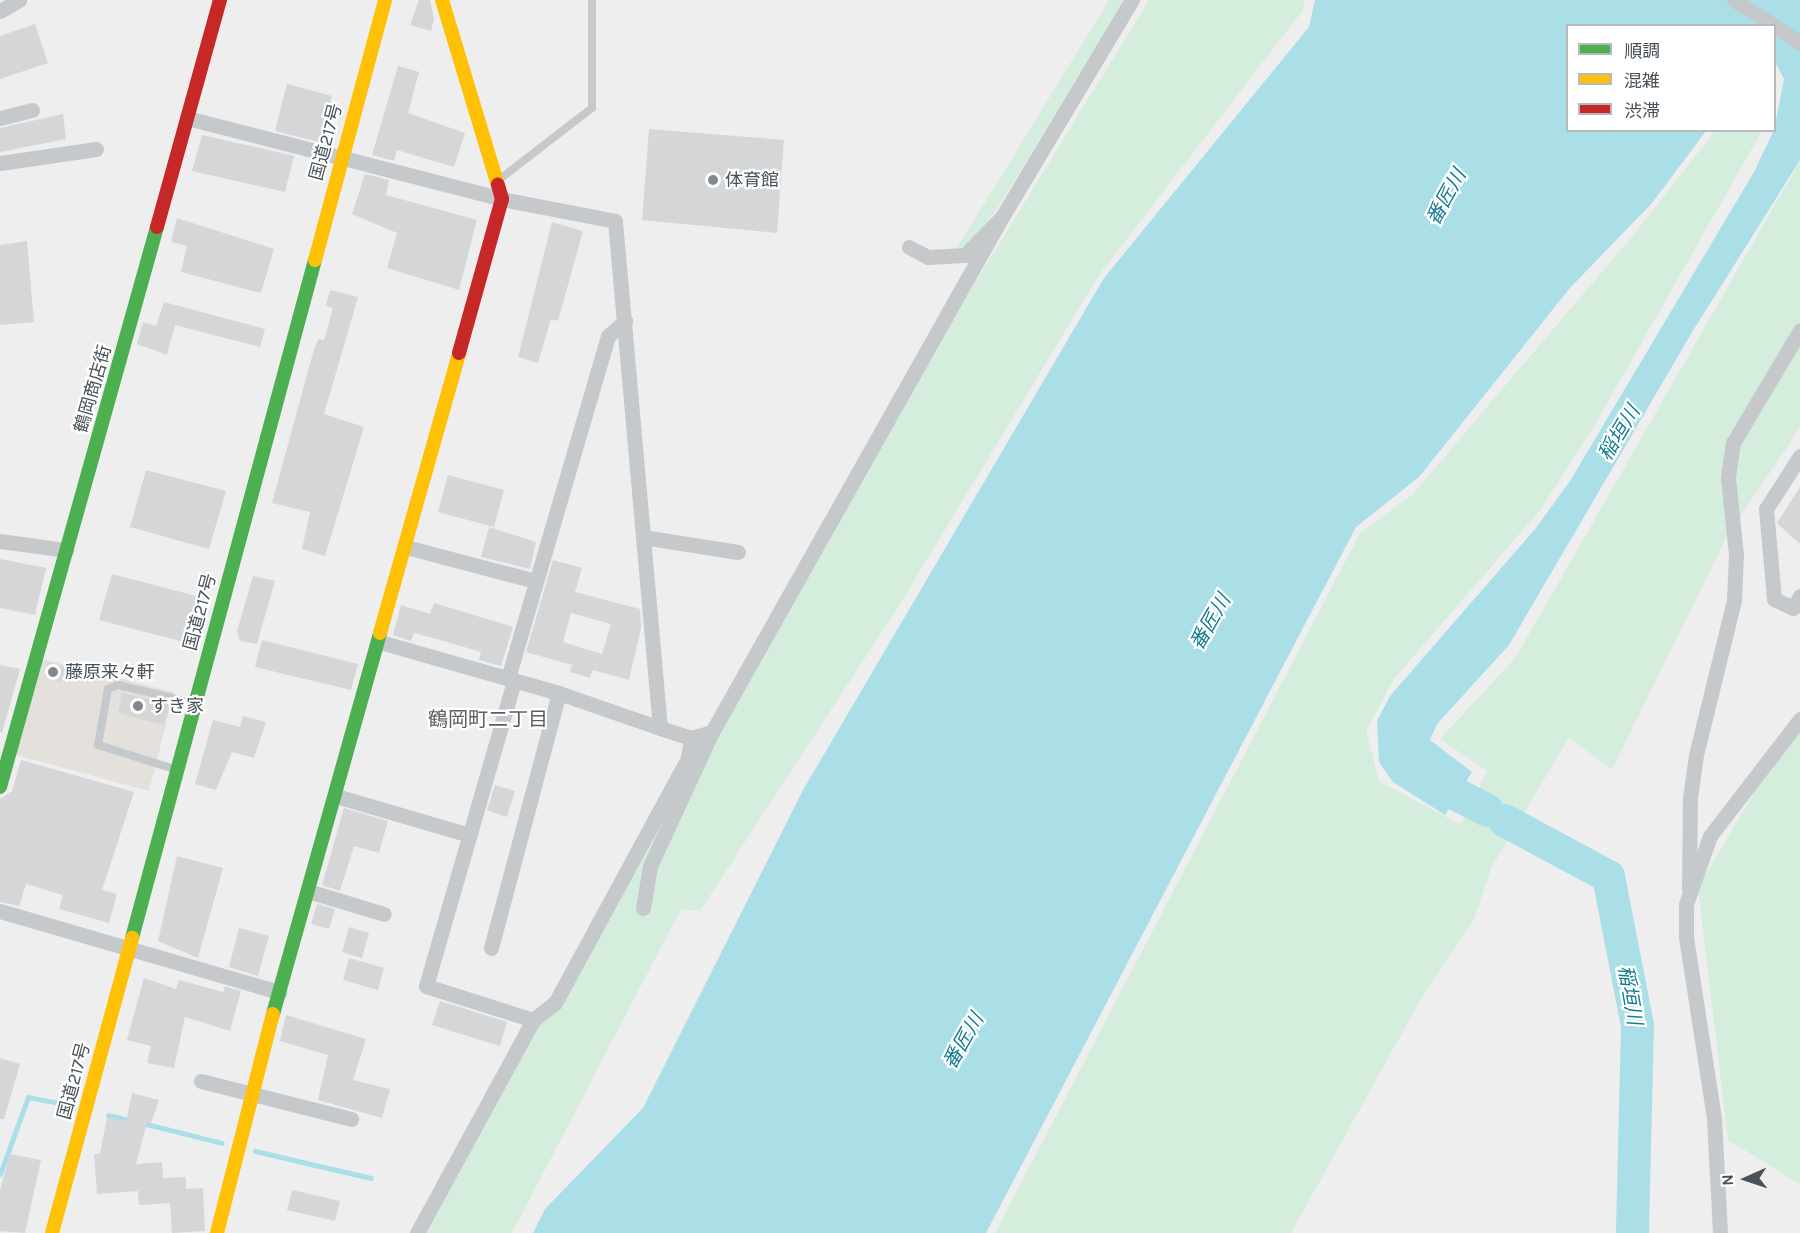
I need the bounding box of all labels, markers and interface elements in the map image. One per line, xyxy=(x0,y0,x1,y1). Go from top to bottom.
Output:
legend xyxy=(1566,24,1776,132)
text: 順調 xyxy=(1624,40,1660,62)
text: 混雑 xyxy=(1624,70,1660,92)
text: 渋滞 xyxy=(1624,100,1660,122)
street label: 国道217号 xyxy=(305,101,347,183)
water label: 番匠川 xyxy=(1421,165,1471,229)
place label: 体育館 xyxy=(725,169,779,191)
marker: 体育館 xyxy=(706,173,720,187)
street label: 鶴岡商店街 xyxy=(70,343,116,435)
water label: 稲垣川 xyxy=(1593,401,1645,465)
street label: 国道217号 xyxy=(179,571,221,653)
water label: 番匠川 xyxy=(1185,590,1235,654)
place label: 藤原来々軒 xyxy=(65,661,155,683)
marker: 藤原来々軒 xyxy=(46,665,60,679)
place label: すき家 xyxy=(150,695,204,717)
marker: すき家 xyxy=(131,699,145,713)
district label: 鶴岡町二丁目 xyxy=(428,707,548,731)
water label: 稲垣川 xyxy=(1613,963,1647,1027)
water label: 番匠川 xyxy=(938,1009,988,1073)
street label: 国道217号 xyxy=(53,1040,95,1122)
north arrow xyxy=(1716,1149,1776,1209)
text: N xyxy=(1718,1174,1737,1186)

